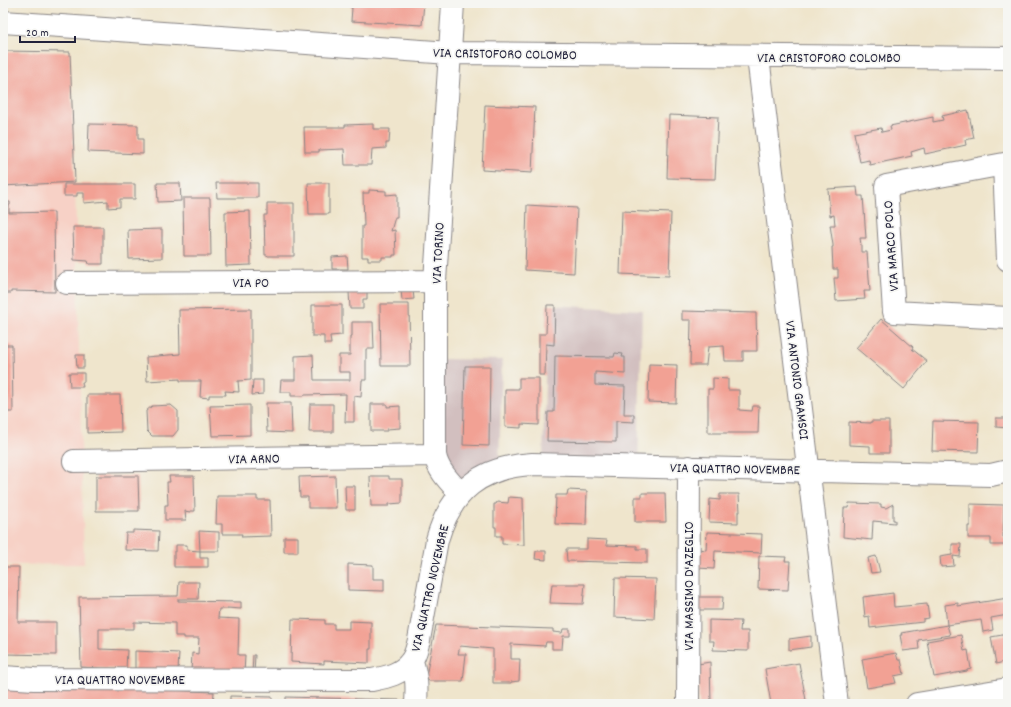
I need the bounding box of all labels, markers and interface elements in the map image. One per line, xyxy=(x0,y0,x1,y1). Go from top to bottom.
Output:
scale bar xyxy=(20,18,75,44)
text: 20 m xyxy=(26,25,49,42)
street label: VIA CRISTOFORO COLOMBO xyxy=(433,44,577,66)
street label: VIA CRISTOFORO COLOMBO xyxy=(757,49,901,69)
street label: VIA MARCO POLO xyxy=(879,200,905,292)
street label: VIA TORINO xyxy=(427,222,451,284)
street label: VIA PO xyxy=(233,274,269,294)
street label: VIA ANTONIO GRAMSCI xyxy=(779,320,813,442)
street label: VIA ARNO xyxy=(228,450,280,470)
street label: VIA QUATTRO NOVEMBRE xyxy=(670,459,801,481)
street label: VIA MASSIMO D'AZEGLIO xyxy=(680,521,700,651)
street label: VIA QUATTRO NOVEMBRE xyxy=(407,522,455,654)
street label: VIA QUATTRO NOVEMBRE xyxy=(55,671,186,691)

